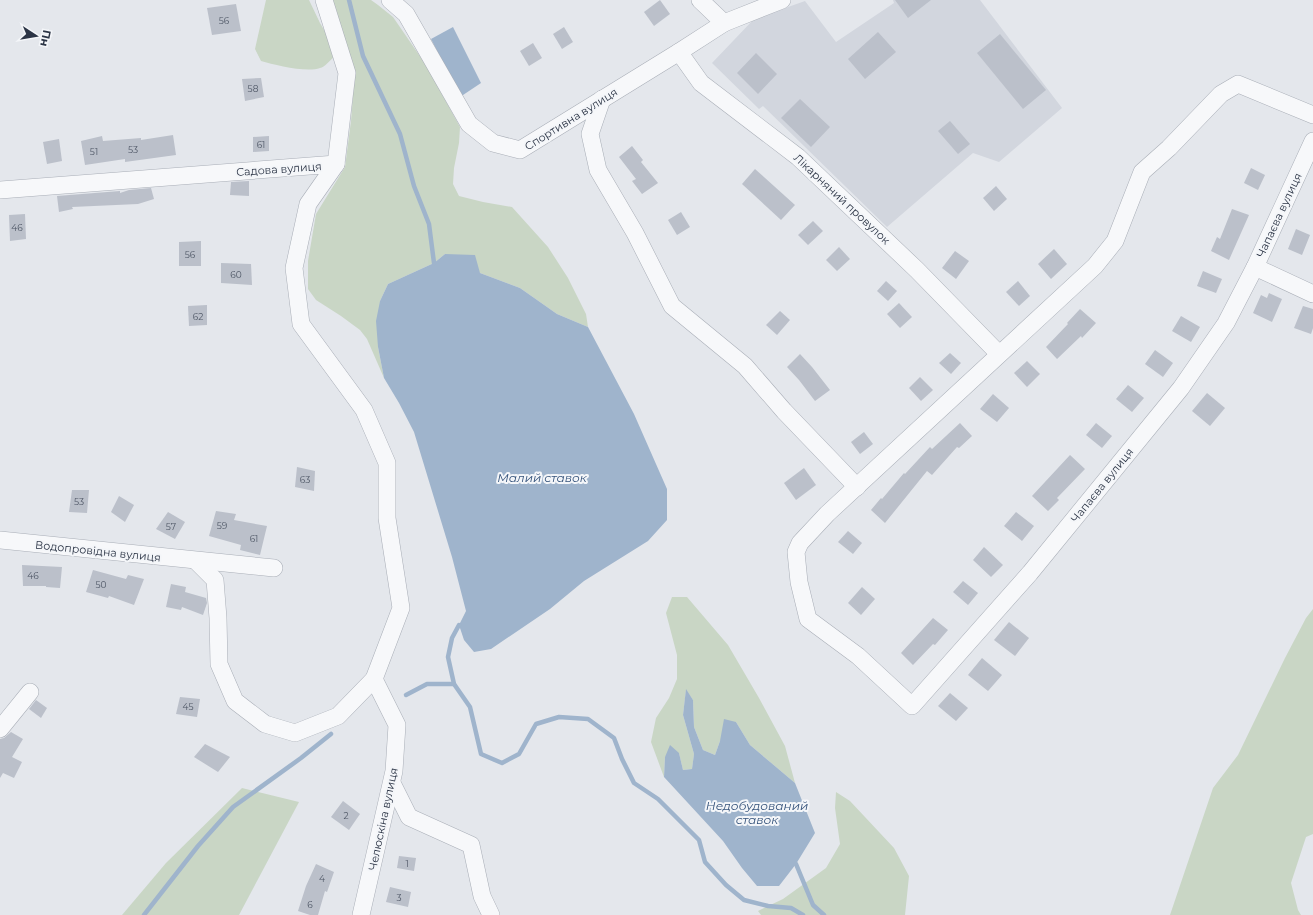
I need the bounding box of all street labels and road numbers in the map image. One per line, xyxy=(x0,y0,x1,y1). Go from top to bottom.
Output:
street label: Спортивна вулиця xyxy=(522,85,620,153)
street label: Лікарняний провулок xyxy=(791,151,893,248)
street label: Садова вулиця xyxy=(236,159,322,179)
street label: Чапаєва вулиця xyxy=(1253,171,1305,259)
street label: Чапаєва вулиця xyxy=(1068,445,1136,525)
street label: Водопровідна вулиця xyxy=(35,537,161,565)
street label: Челюскіна вулиця xyxy=(365,766,401,872)

